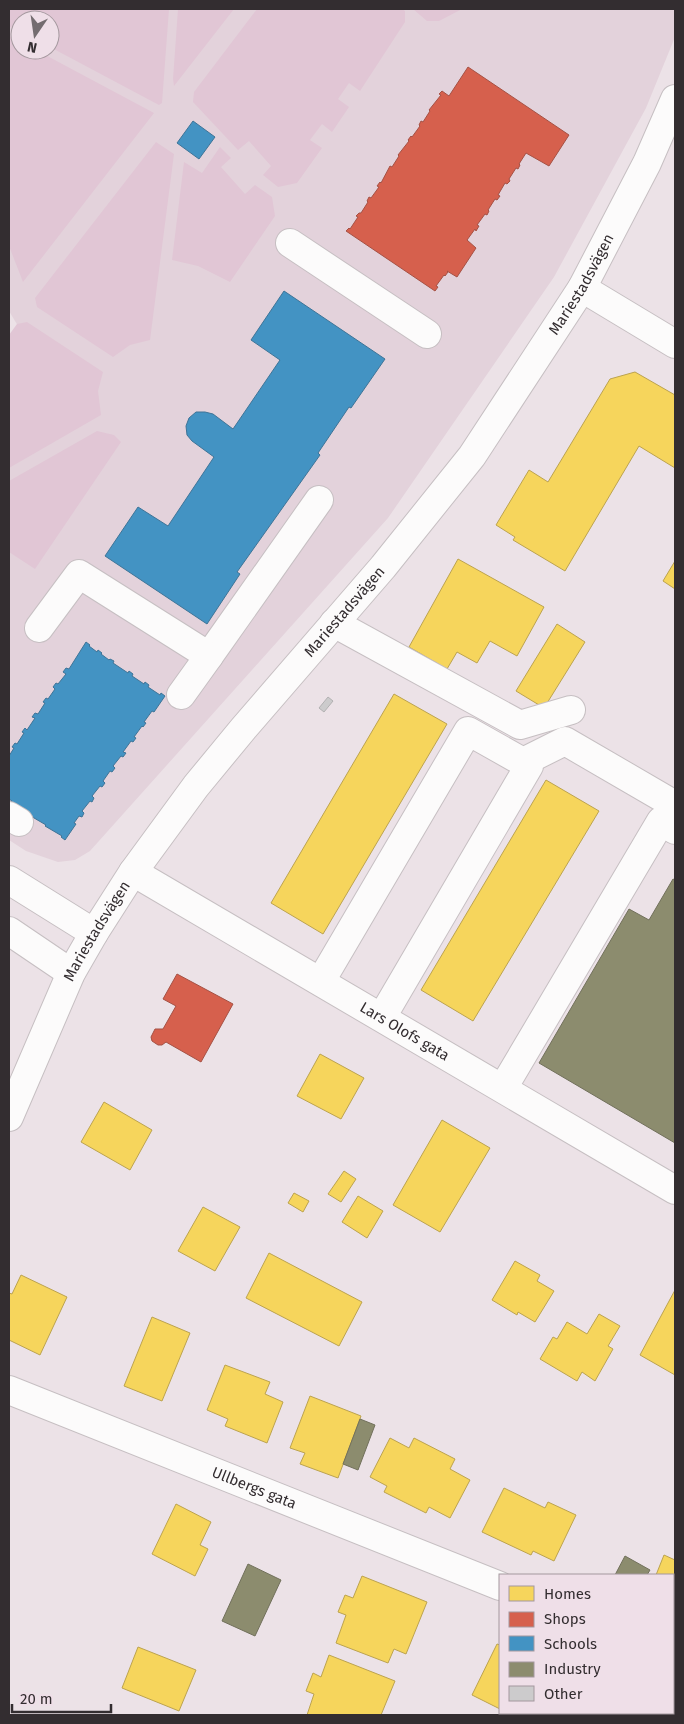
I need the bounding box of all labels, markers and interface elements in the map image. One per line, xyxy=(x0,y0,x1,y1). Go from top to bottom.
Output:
north arrow xyxy=(10,10,60,60)
text: N xyxy=(26,38,39,57)
street label: Mariestadsvägen xyxy=(545,231,618,338)
street label: Mariestadsvägen xyxy=(300,563,389,661)
street label: Mariestadsvägen xyxy=(60,878,134,984)
street label: Lars Olofs gata xyxy=(357,998,453,1065)
street label: Ullbergs gata xyxy=(209,1463,299,1513)
legend xyxy=(499,1574,674,1714)
text: Homes xyxy=(544,1585,591,1603)
text: Shops xyxy=(544,1610,586,1628)
text: Schools xyxy=(544,1635,597,1653)
text: Industry xyxy=(544,1660,601,1678)
scale bar xyxy=(12,1682,111,1714)
text: Other xyxy=(544,1685,583,1703)
text: 20 m xyxy=(20,1690,53,1708)

